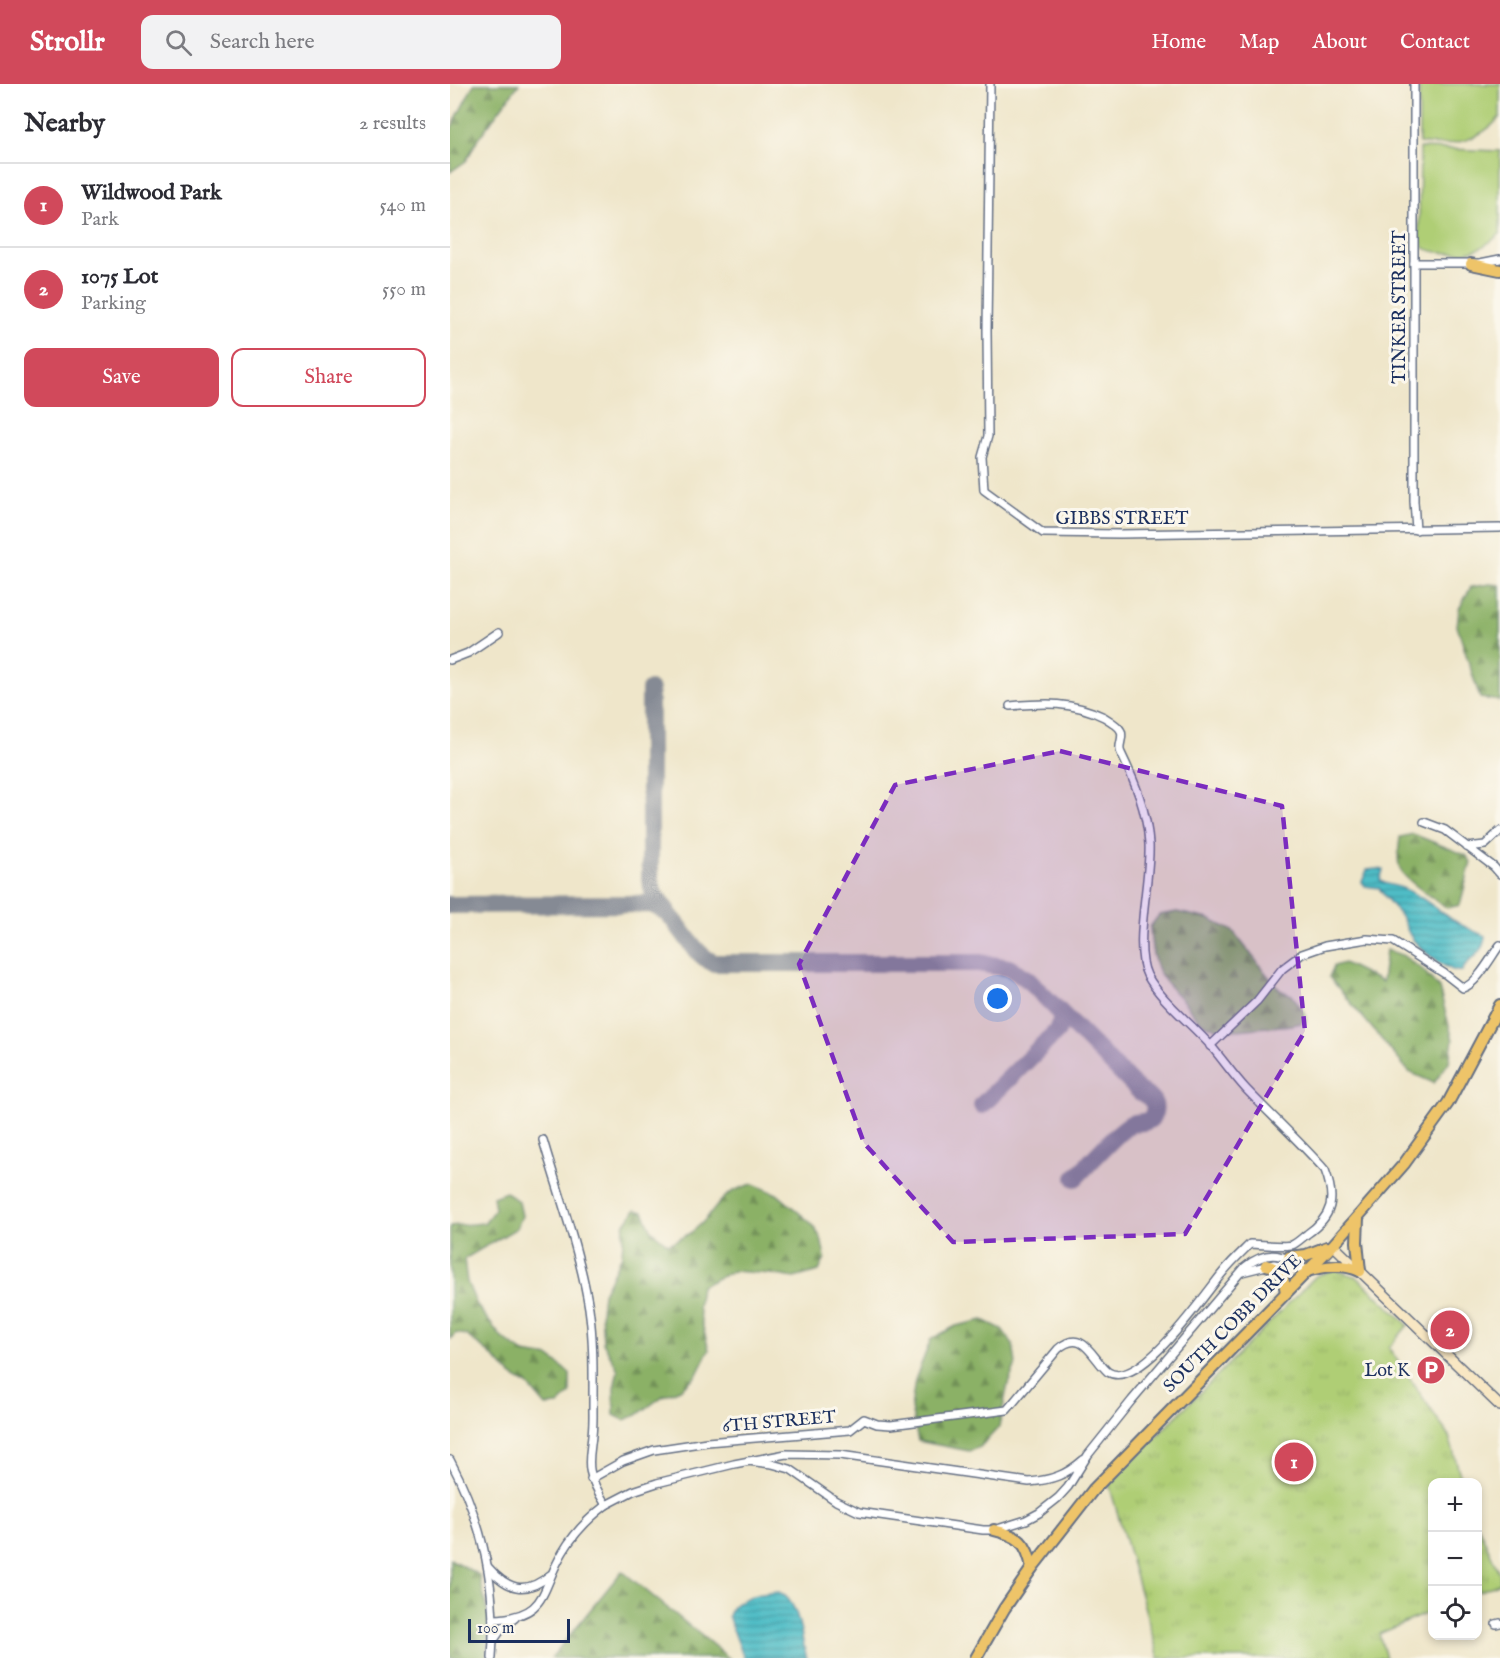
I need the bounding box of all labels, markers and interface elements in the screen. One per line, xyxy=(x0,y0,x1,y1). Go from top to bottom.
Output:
search box xyxy=(141,15,561,69)
text: Strollr xyxy=(30,25,105,60)
icon: search xyxy=(162,26,195,59)
text: Search here xyxy=(210,28,315,56)
text: Home xyxy=(1151,29,1206,56)
text: Map xyxy=(1239,29,1279,56)
text: About xyxy=(1312,29,1367,56)
text: Contact xyxy=(1400,29,1470,56)
text: Nearby xyxy=(24,107,105,140)
text: 2 results xyxy=(359,111,426,136)
text: Wildwood Park xyxy=(81,179,222,207)
text: 1 xyxy=(40,193,47,218)
text: 540 m xyxy=(379,193,426,218)
text: Park xyxy=(81,207,119,232)
street label: TINKER STREET xyxy=(1389,230,1412,384)
text: 1075 Lot xyxy=(81,263,158,291)
text: 2 xyxy=(39,277,48,302)
text: 550 m xyxy=(382,277,426,302)
text: Parking xyxy=(81,291,146,316)
button: Save xyxy=(24,348,219,407)
button: Share xyxy=(231,348,426,407)
street label: GIBBS STREET xyxy=(1056,508,1188,531)
your location xyxy=(983,984,1012,1013)
street label: SOUTH COBB DRIVE xyxy=(1159,1250,1307,1398)
pin: 2 xyxy=(1430,1308,1470,1352)
parking icon: Lot K xyxy=(1415,1354,1447,1386)
place label: Lot K xyxy=(1364,1360,1411,1383)
street label: 6TH STREET xyxy=(721,1406,837,1439)
pin: 1 xyxy=(1274,1440,1314,1484)
map controls xyxy=(1428,1478,1482,1640)
button: + xyxy=(1428,1478,1482,1532)
button: − xyxy=(1428,1532,1482,1586)
button: locate xyxy=(1428,1586,1482,1640)
scale bar xyxy=(468,1616,570,1644)
text: 100 m xyxy=(477,1619,514,1639)

